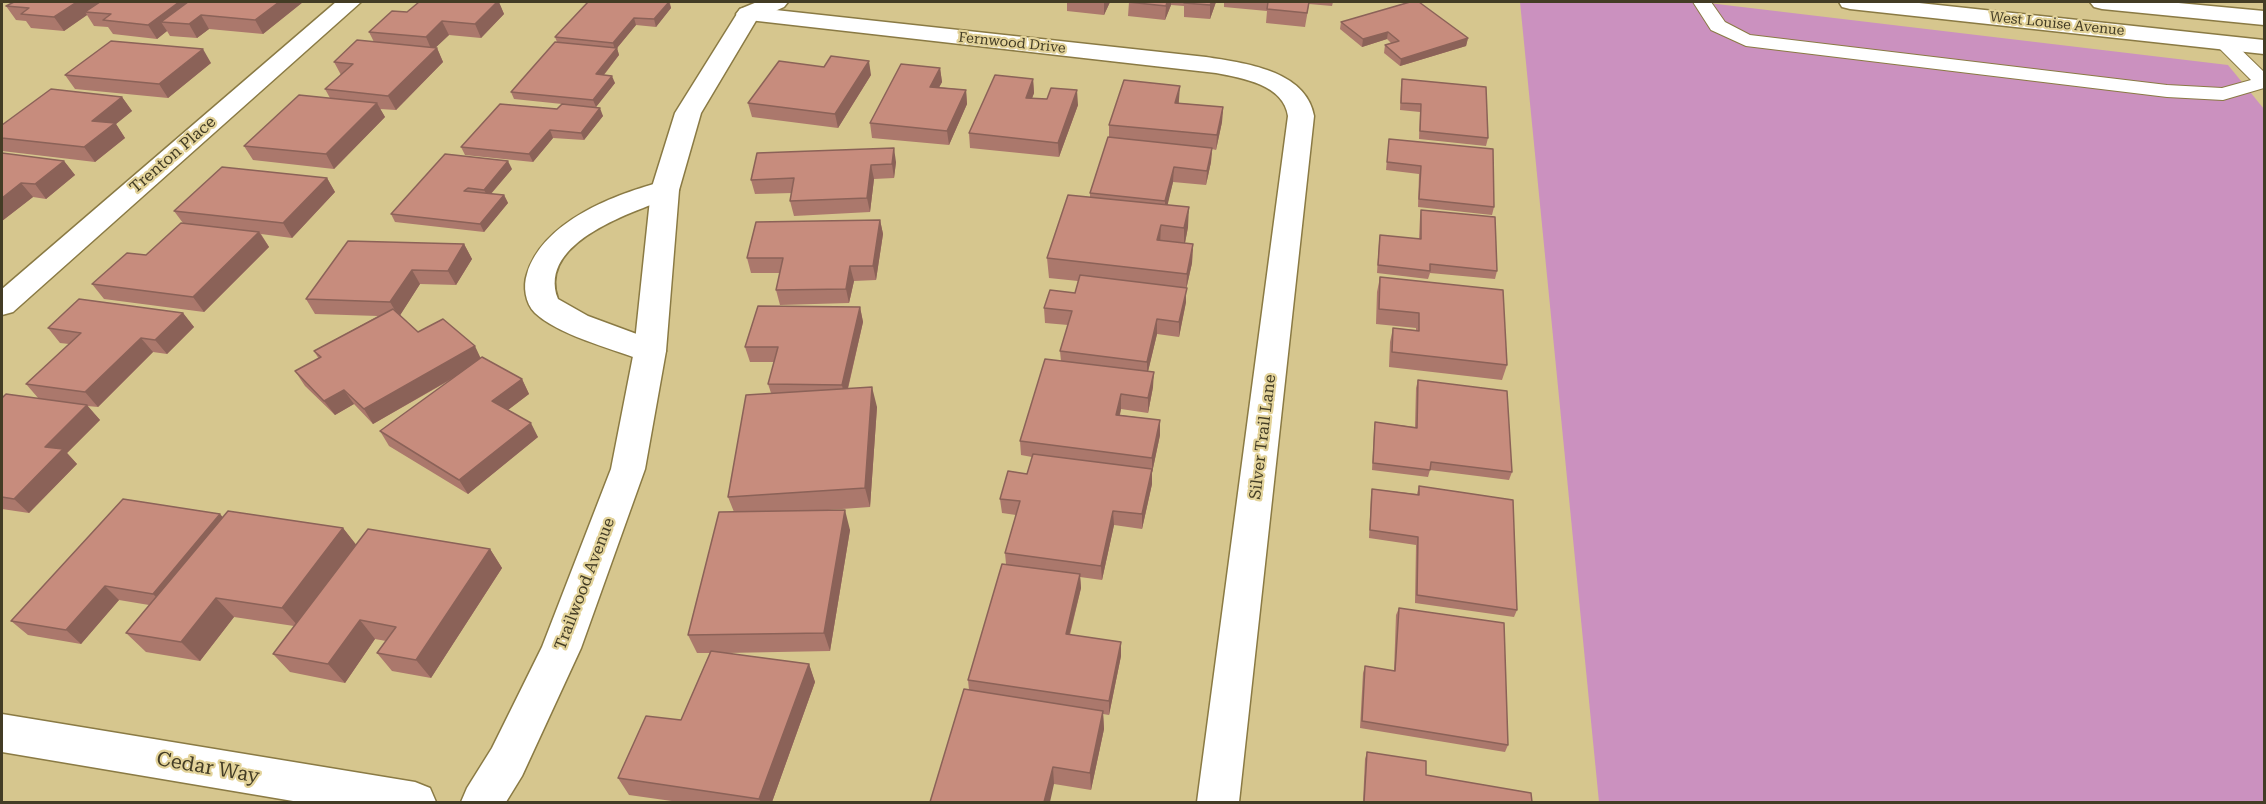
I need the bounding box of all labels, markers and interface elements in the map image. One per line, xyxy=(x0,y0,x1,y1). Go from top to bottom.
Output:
street label: West Louise Avenue xyxy=(1989,9,2125,39)
street label: Fernwood Drive xyxy=(958,29,1066,57)
street label: Trenton Place xyxy=(126,113,220,197)
street label: Silver Trail Lane xyxy=(1246,373,1280,501)
street label: Trailwood Avenue xyxy=(551,515,619,653)
street label: Cedar Way xyxy=(155,747,261,789)

